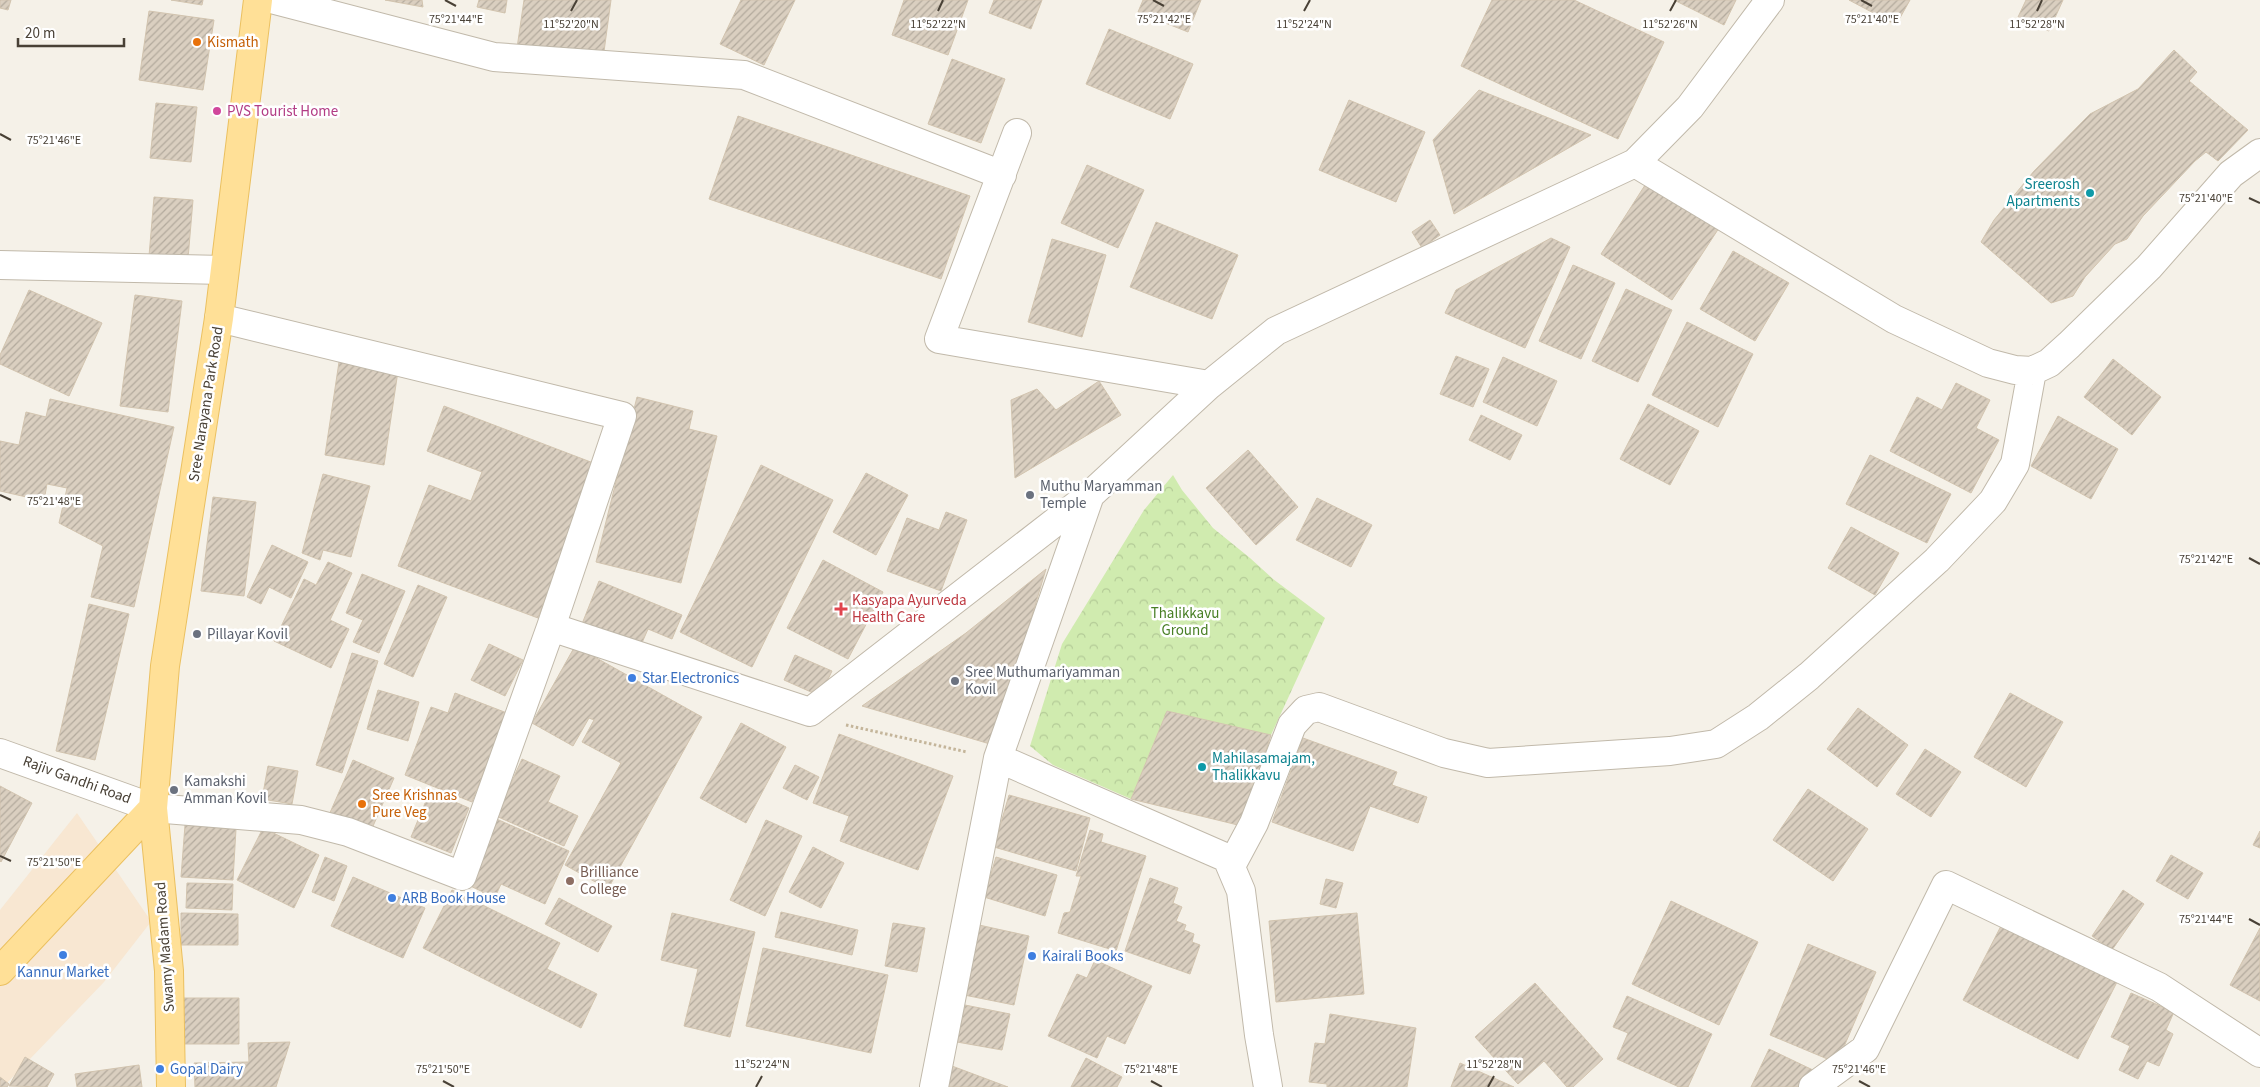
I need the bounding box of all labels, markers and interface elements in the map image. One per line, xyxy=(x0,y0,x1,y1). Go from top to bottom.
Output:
text: 75°21'44"E xyxy=(429,11,483,28)
text: 75°21'42"E xyxy=(1137,11,1191,28)
text: 75°21'40"E xyxy=(1845,11,1899,28)
scale bar xyxy=(18,15,124,47)
text: 11°52'20"N xyxy=(543,16,599,33)
text: 11°52'22"N xyxy=(910,16,966,33)
text: 11°52'24"N xyxy=(1276,16,1332,33)
text: 11°52'26"N xyxy=(1642,16,1698,33)
text: 11°52'28"N xyxy=(2009,16,2065,33)
text: 20 m xyxy=(25,23,55,44)
place label: Kismath xyxy=(207,32,259,53)
marker: Kismath xyxy=(191,36,203,48)
place label: PVS Tourist Home xyxy=(227,101,338,122)
marker: PVS Tourist Home xyxy=(211,105,223,117)
text: 75°21'46"E xyxy=(27,132,81,149)
place label: Sreerosh Apartments xyxy=(2007,174,2080,212)
marker: Sreerosh Apartments xyxy=(2084,187,2096,199)
text: 75°21'40"E xyxy=(2179,190,2233,207)
street label: Sree Narayana Park Road xyxy=(183,325,229,483)
place label: Muthu Maryamman Temple xyxy=(1040,476,1162,514)
marker: Muthu Maryamman Temple xyxy=(1024,489,1036,501)
text: 75°21'48"E xyxy=(27,493,81,510)
text: 75°21'42"E xyxy=(2179,551,2233,568)
place label: Kasyapa Ayurveda Health Care xyxy=(852,590,967,628)
marker: Kasyapa Ayurveda Health Care xyxy=(834,602,848,616)
park label: Thalikkavu Ground xyxy=(1151,603,1219,641)
place label: Pillayar Kovil xyxy=(207,624,288,645)
marker: Pillayar Kovil xyxy=(191,628,203,640)
place label: Sree Muthumariyamman Kovil xyxy=(965,662,1120,700)
place label: Star Electronics xyxy=(642,668,739,689)
marker: Star Electronics xyxy=(626,672,638,684)
marker: Sree Muthumariyamman Kovil xyxy=(949,675,961,687)
place label: Mahilasamajam, Thalikkavu xyxy=(1212,748,1315,786)
street label: Rajiv Gandhi Road xyxy=(20,751,134,809)
marker: Mahilasamajam, Thalikkavu xyxy=(1196,761,1208,773)
place label: Kamakshi Amman Kovil xyxy=(184,771,267,809)
marker: Kamakshi Amman Kovil xyxy=(168,784,180,796)
place label: Sree Krishnas Pure Veg xyxy=(372,785,457,823)
marker: Sree Krishnas Pure Veg xyxy=(356,798,368,810)
text: 75°21'50"E xyxy=(27,854,81,871)
place label: Brilliance College xyxy=(580,862,639,900)
marker: Brilliance College xyxy=(564,875,576,887)
street label: Swamy Madam Road xyxy=(150,881,180,1013)
place label: ARB Book House xyxy=(402,888,506,909)
marker: ARB Book House xyxy=(386,892,398,904)
text: 75°21'44"E xyxy=(2179,911,2233,928)
place label: Kairali Books xyxy=(1042,946,1124,967)
marker: Kannur Market xyxy=(57,949,69,961)
marker: Kairali Books xyxy=(1026,950,1038,962)
place label: Kannur Market xyxy=(17,962,109,983)
text: 11°52'24"N xyxy=(734,1056,790,1073)
text: 11°52'28"N xyxy=(1466,1056,1522,1073)
place label: Gopal Dairy xyxy=(170,1059,243,1080)
text: 75°21'50"E xyxy=(416,1061,470,1078)
text: 75°21'48"E xyxy=(1124,1061,1178,1078)
text: 75°21'46"E xyxy=(1832,1061,1886,1078)
marker: Gopal Dairy xyxy=(154,1063,166,1075)

